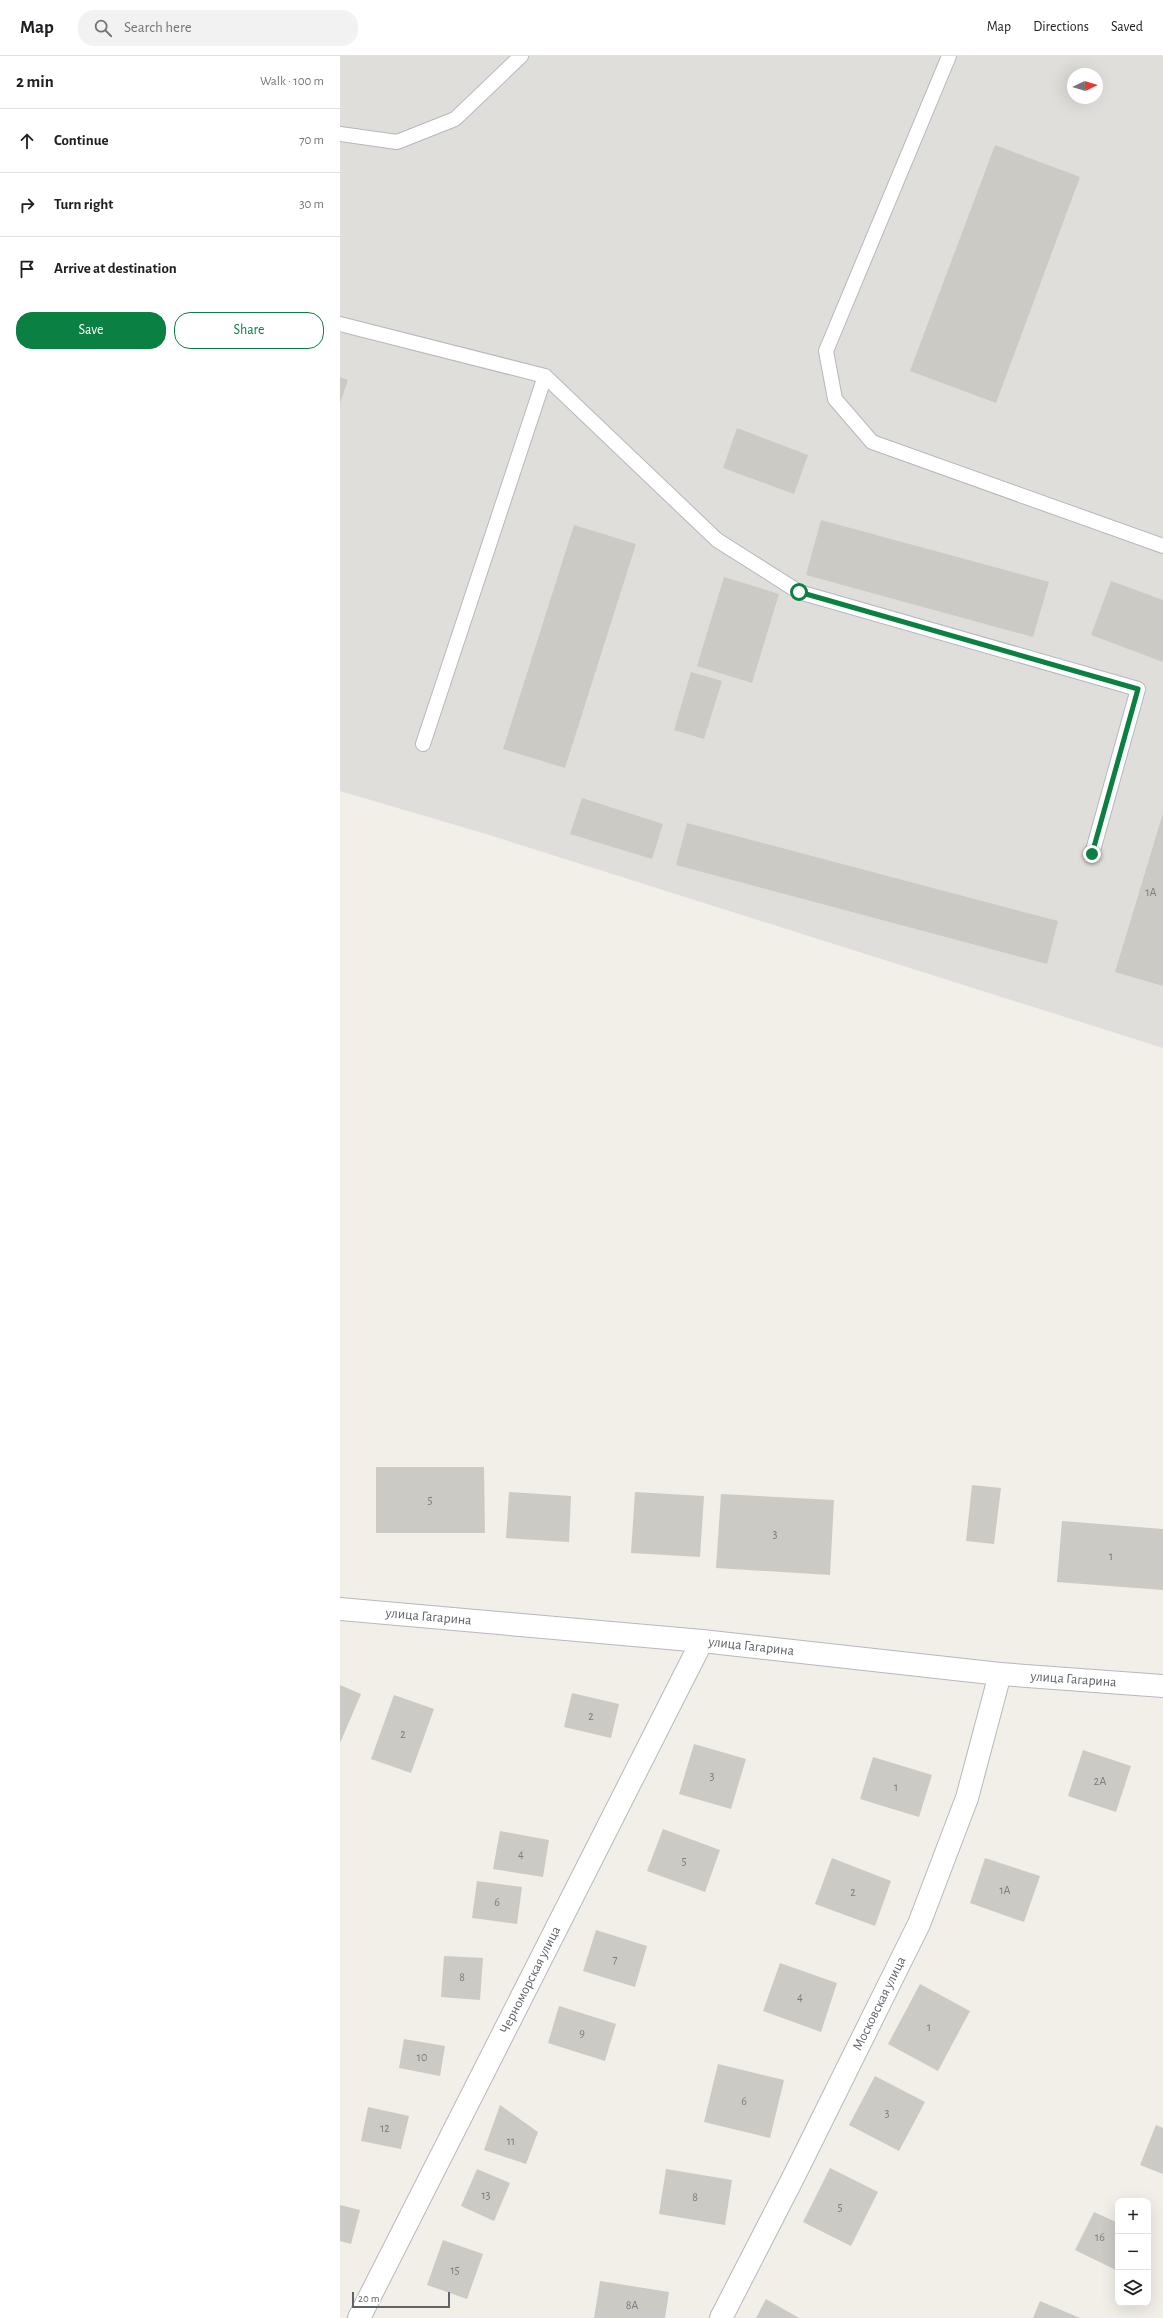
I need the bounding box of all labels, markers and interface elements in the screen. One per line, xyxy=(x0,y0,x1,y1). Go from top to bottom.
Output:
search box xyxy=(78,10,358,46)
icon: search xyxy=(92,17,114,39)
text: Map xyxy=(20,18,54,37)
text: Search here xyxy=(124,20,192,35)
text: Map xyxy=(987,20,1011,34)
text: Directions xyxy=(1033,20,1089,34)
text: Saved xyxy=(1111,20,1143,34)
north arrow xyxy=(1067,68,1103,104)
text: 2 min xyxy=(16,73,54,90)
text: Walk · 100 m xyxy=(260,75,324,88)
icon: ahead xyxy=(16,130,38,152)
text: Continue xyxy=(54,133,109,148)
text: 70 m xyxy=(299,134,324,147)
icon: right xyxy=(16,194,38,216)
text: Turn right xyxy=(54,197,113,212)
text: 30 m xyxy=(299,198,324,211)
icon: arrive xyxy=(16,258,38,280)
text: Arrive at destination xyxy=(54,261,177,276)
button: Save xyxy=(16,312,166,349)
button: Share xyxy=(174,312,324,349)
route start xyxy=(790,583,808,601)
route end xyxy=(1083,845,1101,863)
house number: 1А xyxy=(1145,886,1157,898)
house number: 5 xyxy=(427,1494,433,1506)
house number: 3 xyxy=(773,1528,778,1540)
house number: 1 xyxy=(1109,1550,1113,1562)
street label: улица Гагарина xyxy=(384,1606,473,1628)
street label: улица Гагарина xyxy=(707,1635,795,1658)
street label: улица Гагарина xyxy=(1029,1669,1118,1690)
house number: 2 xyxy=(588,1710,594,1722)
house number: 2 xyxy=(400,1728,406,1740)
house number: 3 xyxy=(710,1770,715,1782)
house number: 2А xyxy=(1094,1775,1106,1787)
house number: 1 xyxy=(894,1781,898,1793)
house number: 4 xyxy=(518,1848,524,1860)
house number: 5 xyxy=(681,1855,687,1867)
house number: 1А xyxy=(999,1884,1011,1896)
house number: 2 xyxy=(850,1886,856,1898)
house number: 6 xyxy=(494,1896,500,1908)
street label: Черноморская улица xyxy=(497,1924,564,2036)
house number: 7 xyxy=(612,1953,618,1965)
street label: Московская улица xyxy=(850,1954,909,2053)
house number: 8 xyxy=(459,1971,465,1983)
house number: 4 xyxy=(797,1991,803,2003)
house number: 1 xyxy=(927,2021,931,2033)
house number: 9 xyxy=(579,2027,585,2039)
house number: 10 xyxy=(417,2051,427,2063)
house number: 6 xyxy=(741,2095,747,2107)
house number: 3 xyxy=(885,2107,890,2119)
house number: 12 xyxy=(380,2122,390,2134)
house number: 11 xyxy=(507,2135,515,2147)
house number: 13 xyxy=(481,2189,491,2201)
house number: 8 xyxy=(692,2191,698,2203)
map controls xyxy=(1115,2198,1151,2306)
button: + xyxy=(1115,2198,1151,2234)
house number: 5 xyxy=(837,2201,843,2213)
house number: 16 xyxy=(1095,2231,1105,2243)
button: − xyxy=(1115,2234,1151,2270)
house number: 15 xyxy=(450,2264,460,2276)
button: layers xyxy=(1115,2270,1151,2306)
scale bar xyxy=(352,2290,450,2309)
text: 20 m xyxy=(358,2293,379,2304)
house number: 8А xyxy=(626,2299,638,2311)

